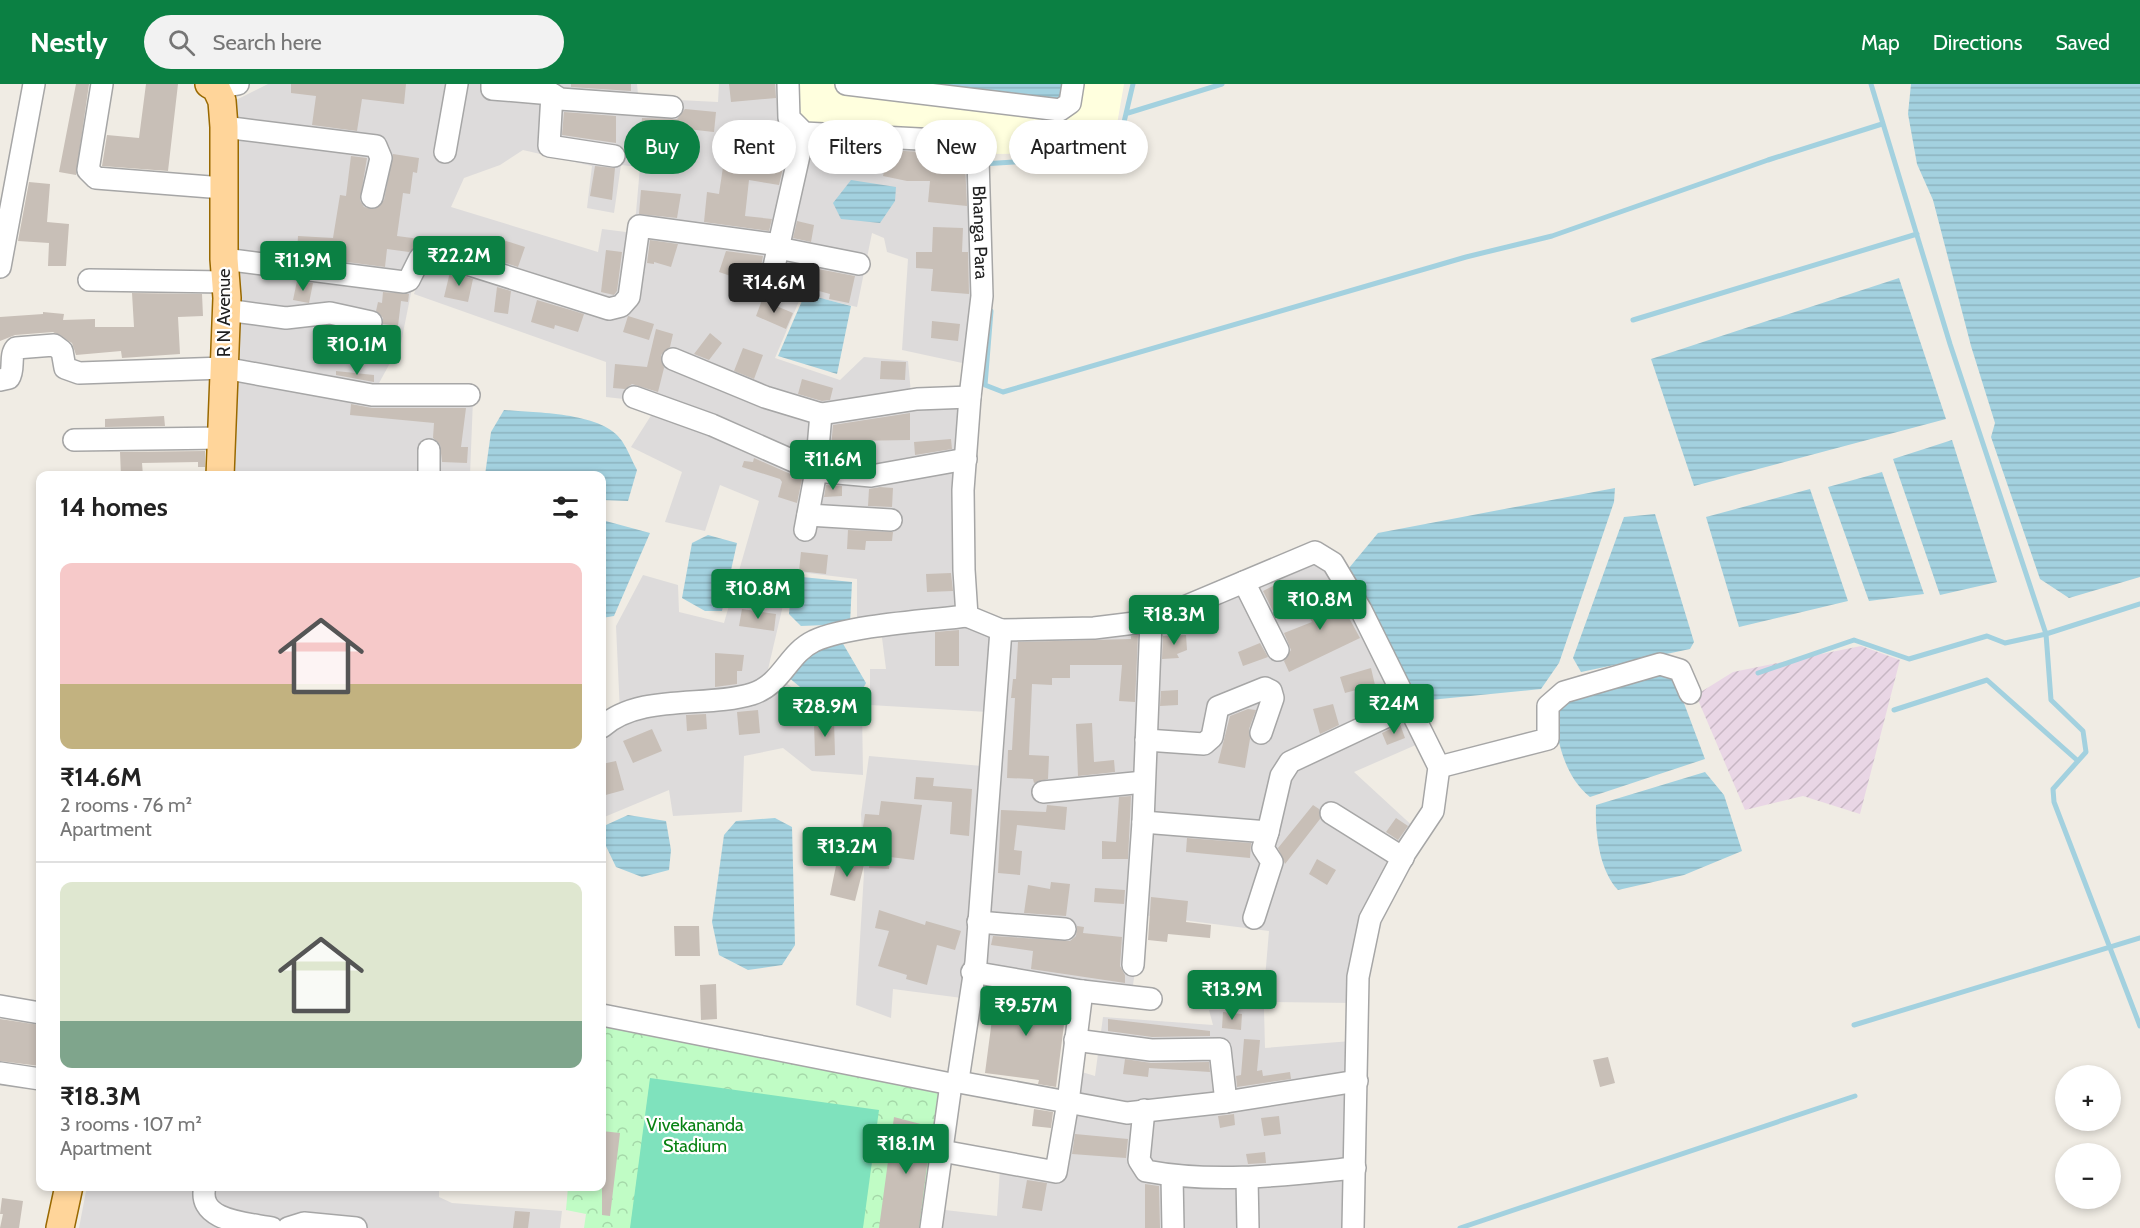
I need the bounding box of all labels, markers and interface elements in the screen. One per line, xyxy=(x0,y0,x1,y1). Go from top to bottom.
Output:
search box xyxy=(144,15,564,69)
text: Nestly xyxy=(30,25,108,59)
icon: search xyxy=(165,26,198,59)
text: Search here xyxy=(213,29,322,56)
text: Map xyxy=(1861,30,1900,55)
text: Directions xyxy=(1933,30,2022,55)
text: Saved xyxy=(2055,30,2110,55)
chip: Buy xyxy=(624,120,700,174)
chip: Rent xyxy=(712,120,796,174)
chip: Filters xyxy=(808,120,903,174)
chip: New xyxy=(915,120,997,174)
chip: Apartment xyxy=(1009,120,1148,174)
street label: Bhanga Para xyxy=(968,185,993,280)
pin: ₹22.2M xyxy=(410,236,508,287)
pin: ₹11.9M xyxy=(254,241,352,292)
text: ₹22.2M xyxy=(427,243,491,267)
text: ₹11.9M xyxy=(274,248,332,272)
pin: ₹14.6M xyxy=(725,263,823,314)
street label: R N Avenue xyxy=(213,269,235,357)
text: ₹14.6M xyxy=(742,270,806,294)
pin: ₹10.1M xyxy=(308,325,406,376)
text: ₹10.1M xyxy=(327,332,387,356)
pin: ₹11.6M xyxy=(784,440,882,491)
text: ₹11.6M xyxy=(804,447,862,471)
text: 14 homes xyxy=(60,491,168,523)
icon: filters xyxy=(549,491,582,524)
pin: ₹10.8M xyxy=(709,569,807,620)
text: ₹10.8M xyxy=(725,576,791,600)
pin: ₹10.8M xyxy=(1271,580,1369,631)
text: ₹10.8M xyxy=(1287,587,1353,611)
pin: ₹18.3M xyxy=(1125,595,1223,646)
icon: home xyxy=(267,602,375,710)
text: ₹18.3M xyxy=(1143,602,1205,626)
pin: ₹24M xyxy=(1358,684,1430,735)
pin: ₹28.9M xyxy=(776,687,874,738)
text: ₹24M xyxy=(1369,691,1419,715)
text: ₹28.9M xyxy=(792,694,858,718)
text: ₹14.6M xyxy=(60,761,142,793)
text: 2 rooms · 76 m² xyxy=(60,793,192,817)
text: Apartment xyxy=(60,817,152,841)
pin: ₹13.2M xyxy=(798,827,896,878)
text: ₹13.2M xyxy=(817,834,877,858)
icon: home xyxy=(267,921,375,1029)
pin: ₹13.9M xyxy=(1183,970,1281,1021)
text: ₹13.9M xyxy=(1202,977,1262,1001)
pin: ₹9.57M xyxy=(977,986,1075,1037)
text: ₹9.57M xyxy=(994,993,1058,1017)
map controls xyxy=(2055,1065,2121,1209)
button: + xyxy=(2055,1065,2121,1131)
text: ₹18.3M xyxy=(60,1080,141,1112)
text: 3 rooms · 107 m² xyxy=(60,1112,202,1136)
park label: Vivekananda Stadium xyxy=(646,1114,744,1157)
pin: ₹18.1M xyxy=(857,1124,955,1175)
text: ₹18.1M xyxy=(877,1131,935,1155)
text: Apartment xyxy=(60,1136,152,1160)
button: − xyxy=(2055,1143,2121,1209)

